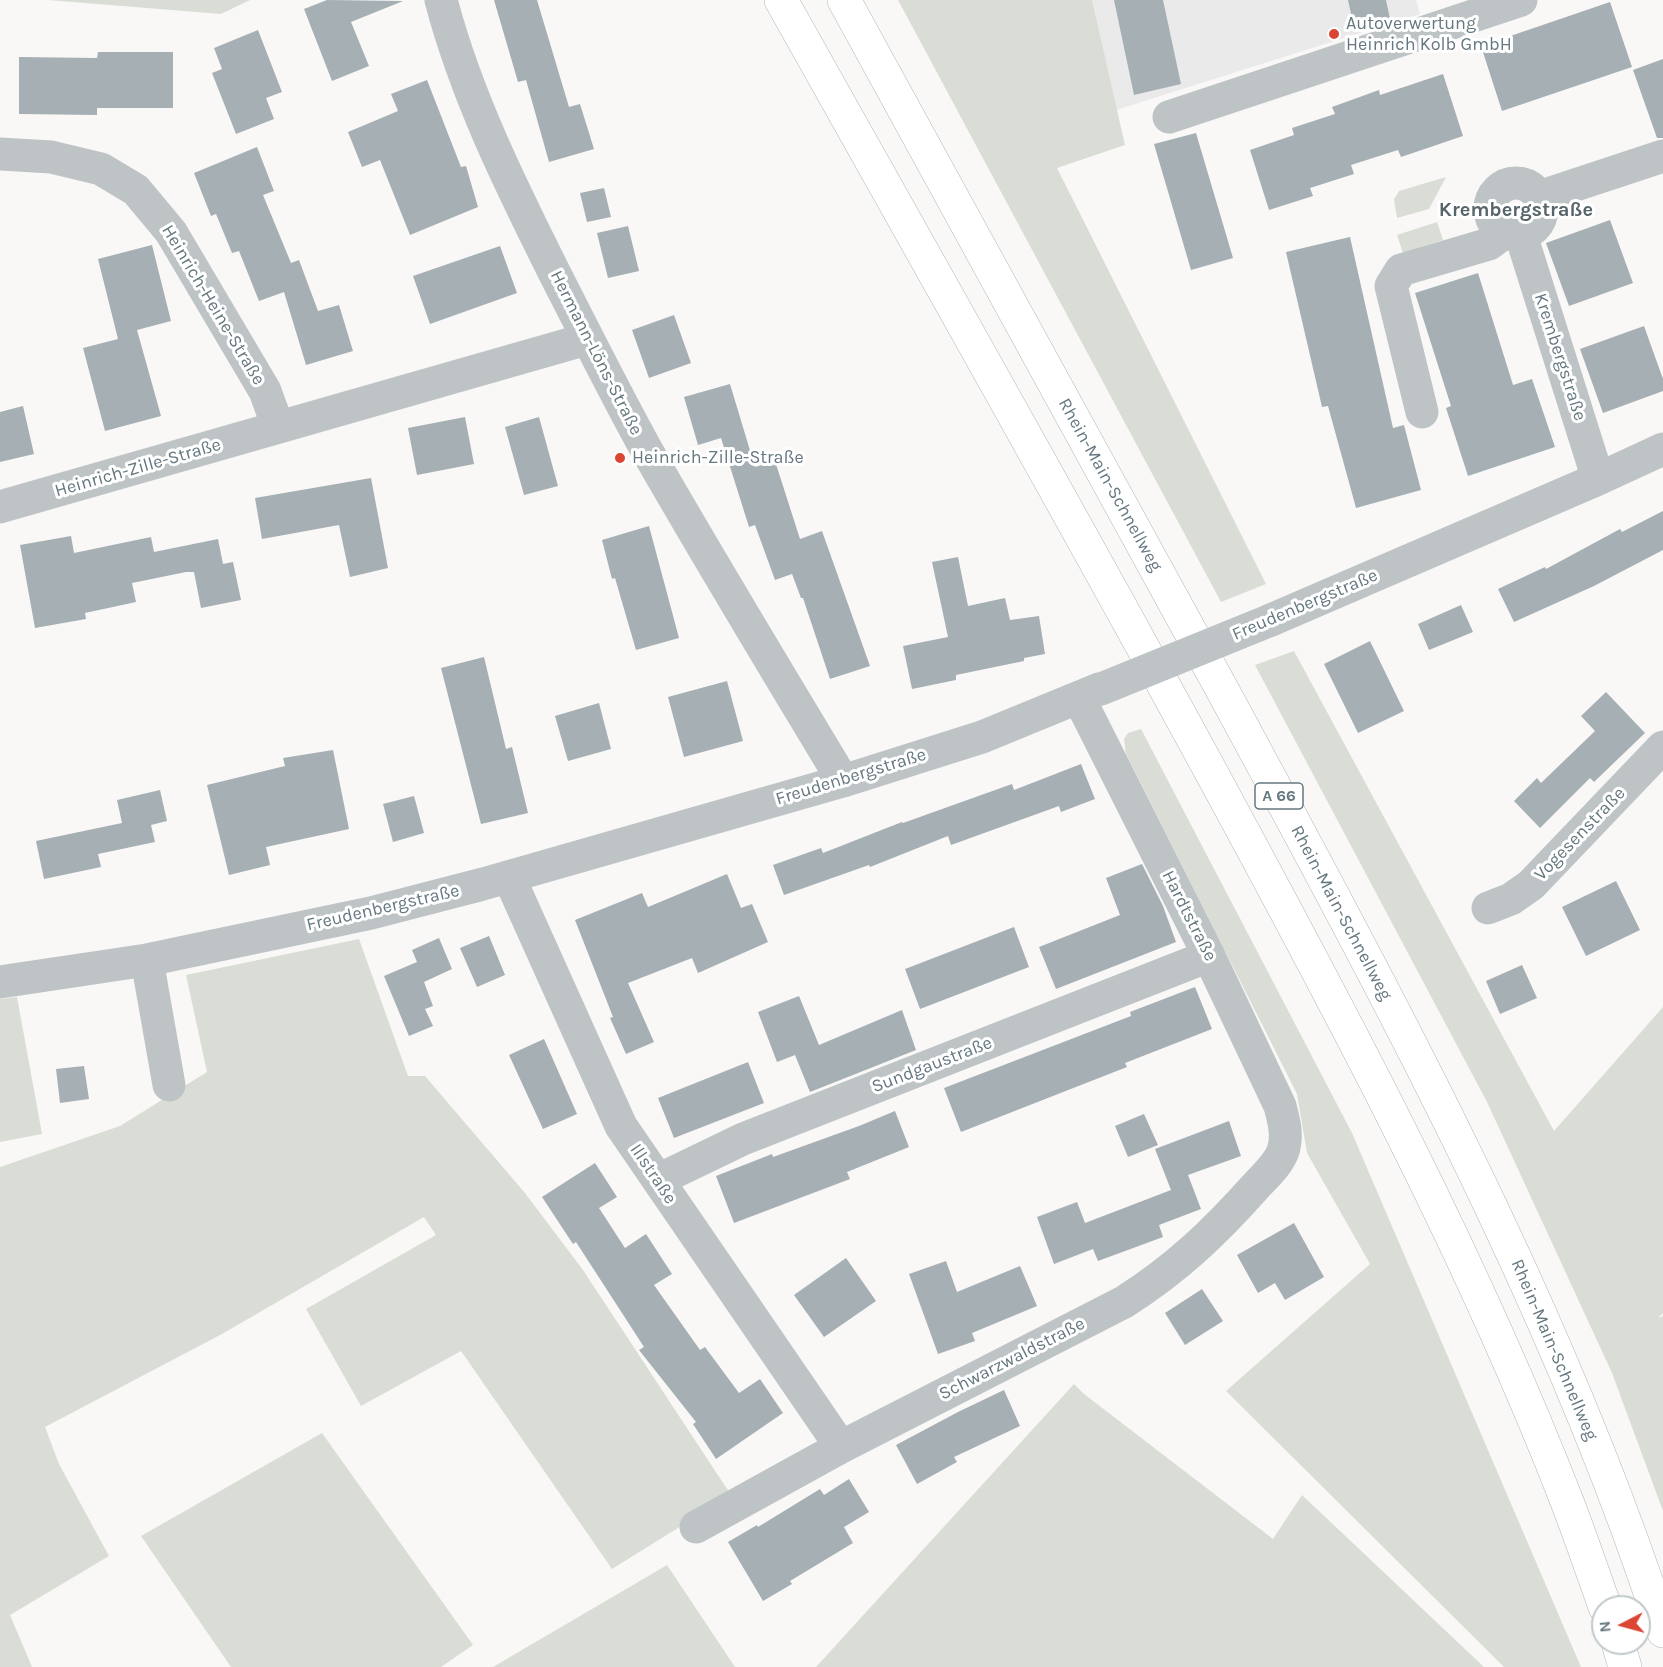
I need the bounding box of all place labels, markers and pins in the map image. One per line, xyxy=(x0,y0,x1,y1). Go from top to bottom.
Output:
place label: Autoverwertung Heinrich Kolb GmbH xyxy=(1346,13,1512,56)
marker: Autoverwertung Heinrich Kolb GmbH xyxy=(1327,27,1341,41)
place label: Heinrich-Zille-Straße xyxy=(632,447,804,469)
marker: Heinrich-Zille-Straße xyxy=(613,451,627,465)

